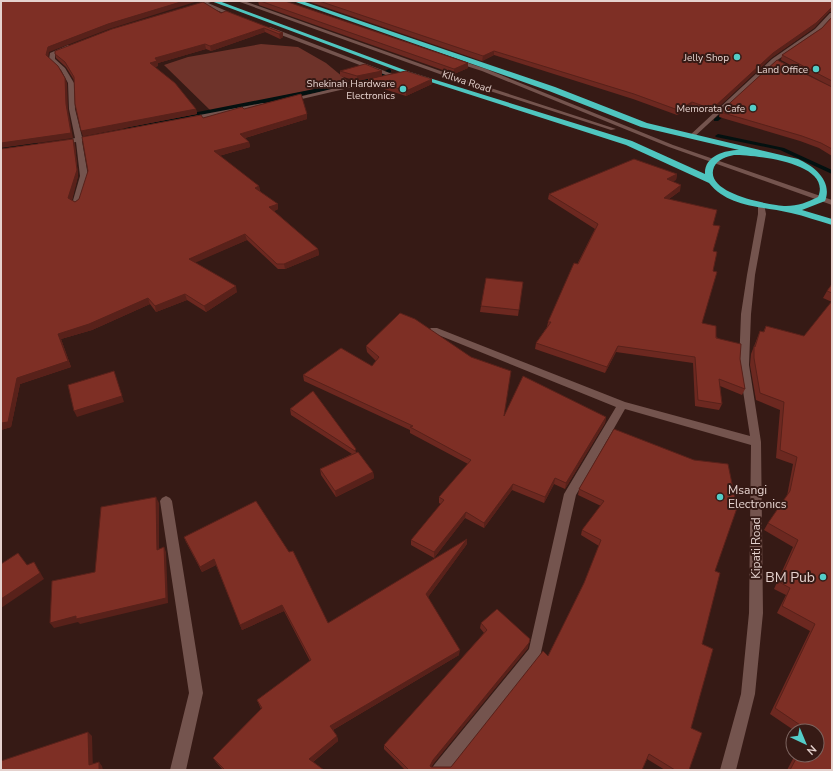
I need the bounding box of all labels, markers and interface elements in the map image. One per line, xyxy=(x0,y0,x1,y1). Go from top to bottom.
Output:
place label: Jelly Shop xyxy=(683,51,729,65)
marker: Jelly Shop xyxy=(732,52,742,62)
place label: Land Office xyxy=(757,63,808,77)
marker: Land Office xyxy=(811,64,821,74)
street label: Kilwa Road xyxy=(440,67,493,97)
place label: Shekinah Hardware Electronics xyxy=(307,77,395,103)
marker: Shekinah Hardware Electronics xyxy=(398,84,408,94)
place label: Memorata Cafe xyxy=(676,102,745,116)
marker: Memorata Cafe xyxy=(748,103,758,113)
place label: Msangi Electronics xyxy=(728,482,787,512)
marker: Msangi Electronics xyxy=(715,492,725,502)
street label: Kipati Road xyxy=(748,517,764,579)
place label: BM Pub xyxy=(765,568,815,587)
marker: BM Pub xyxy=(818,572,828,582)
north arrow xyxy=(785,723,825,763)
text: N xyxy=(803,742,820,758)

